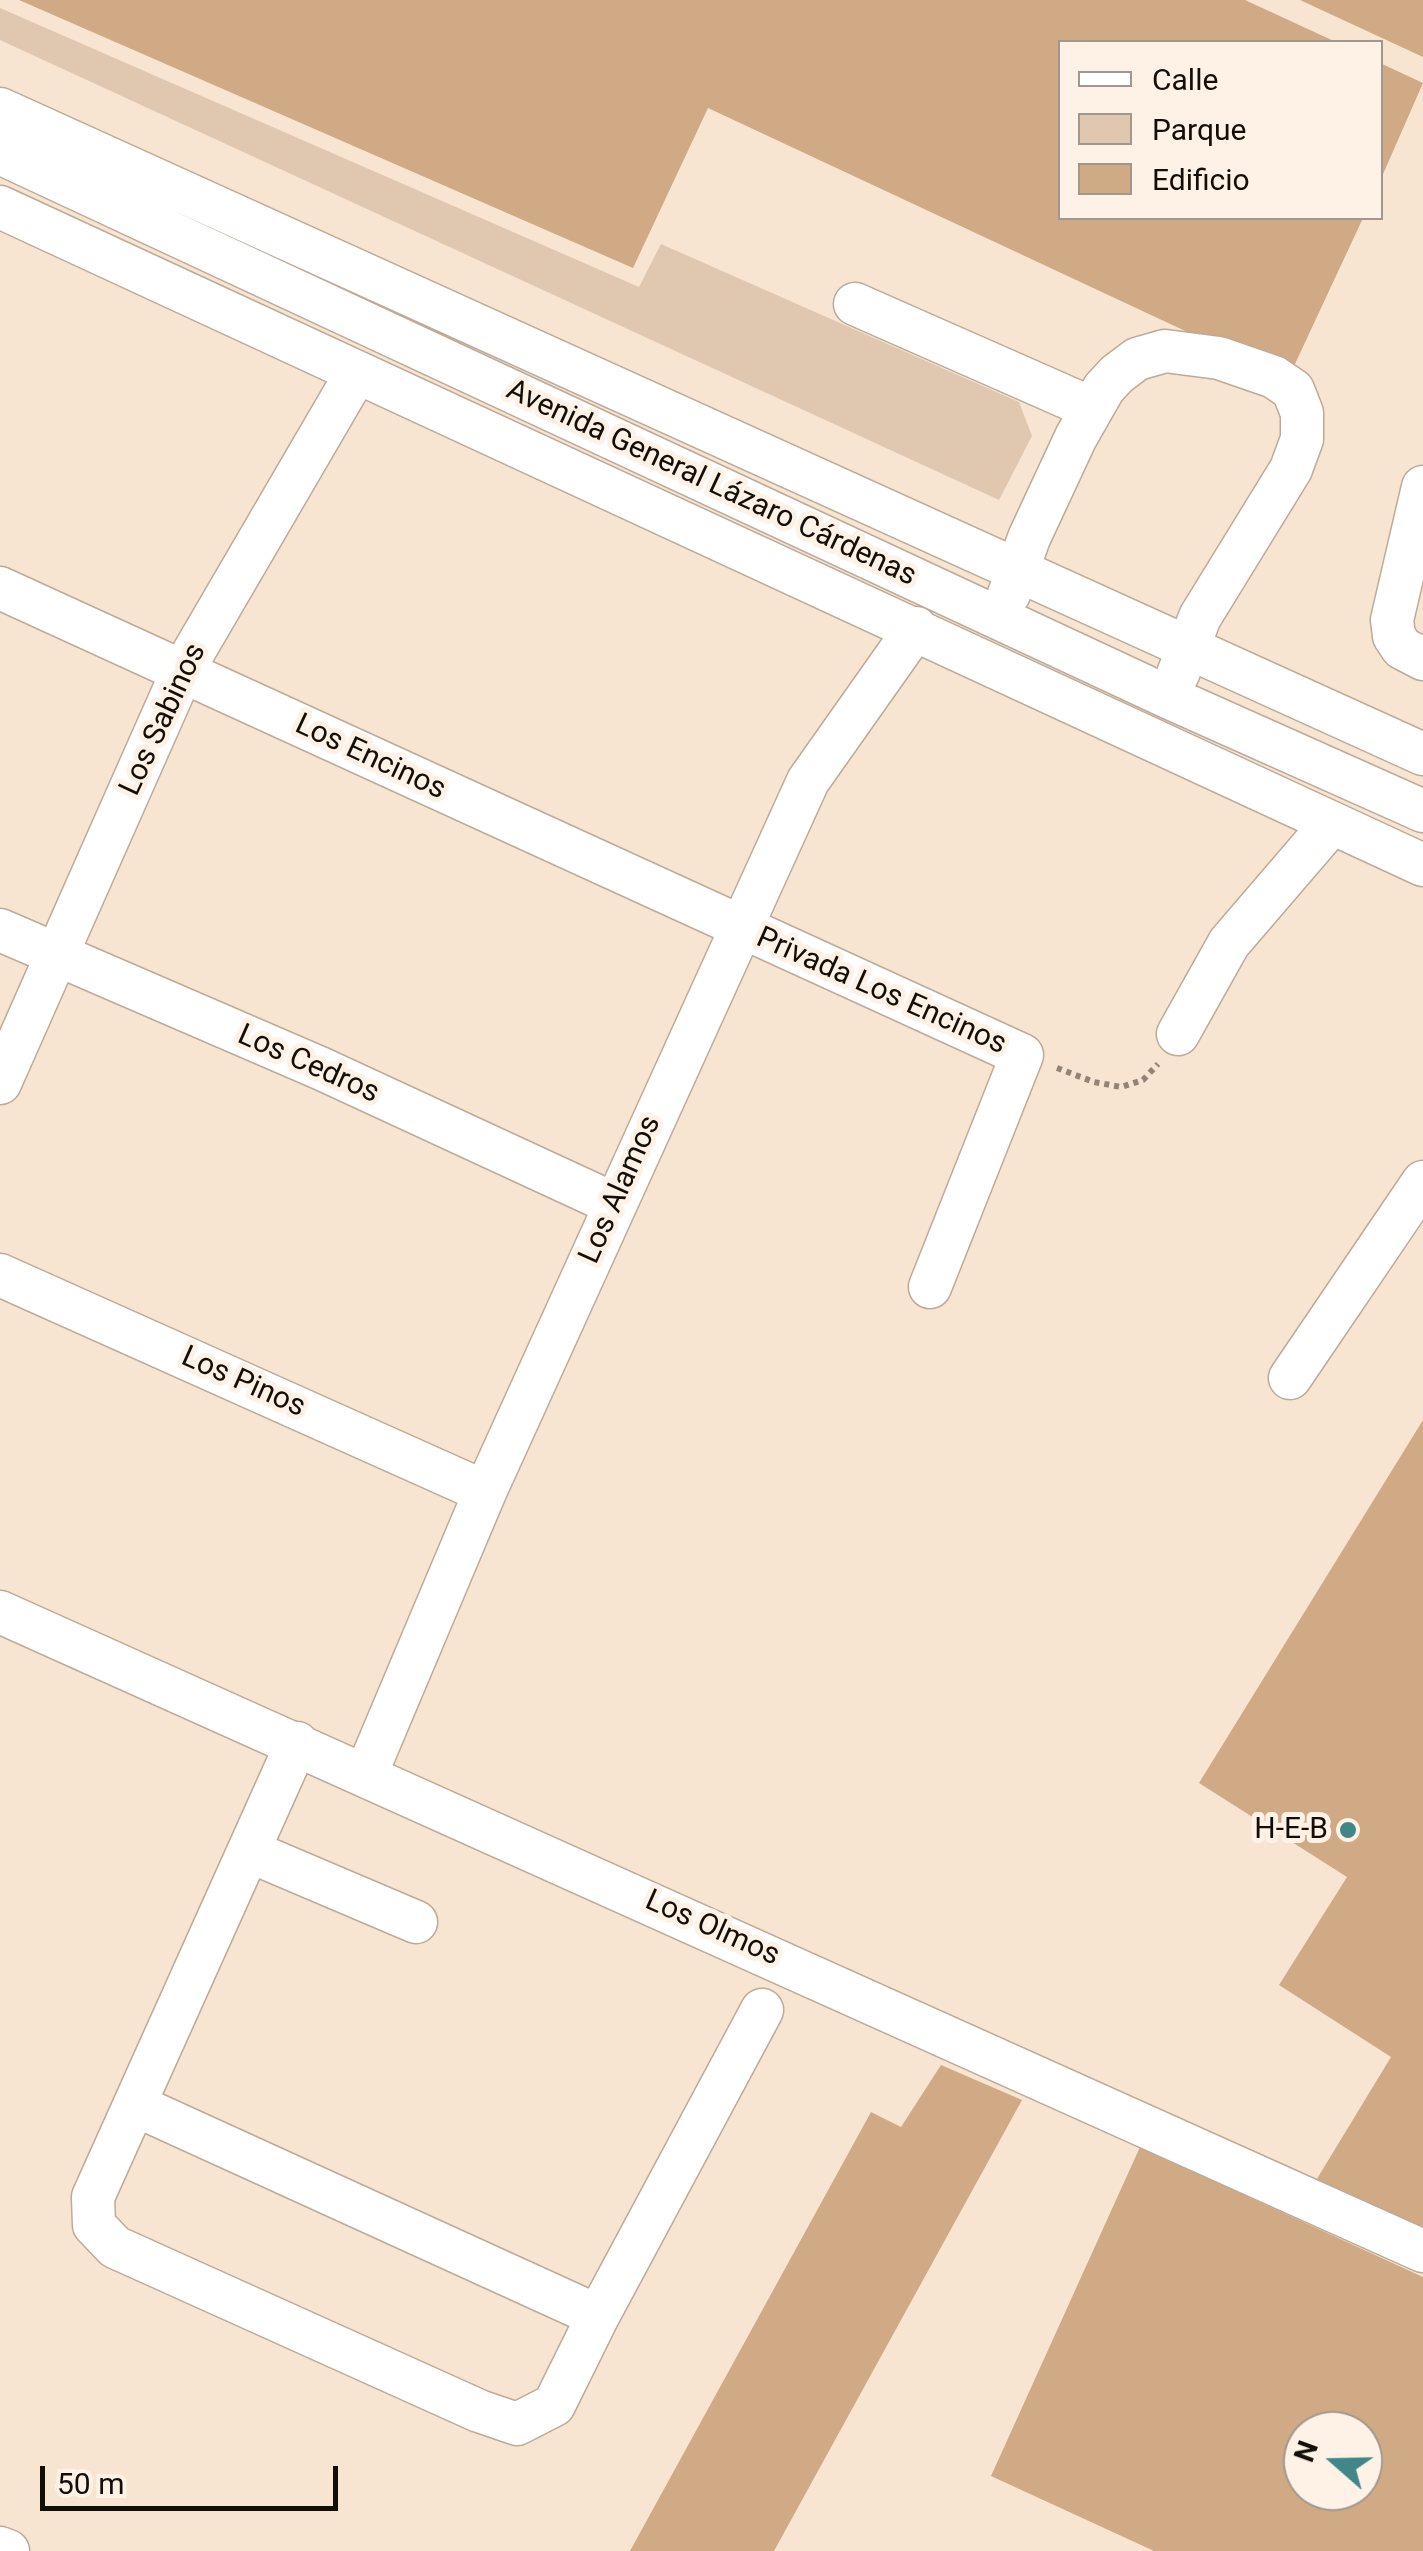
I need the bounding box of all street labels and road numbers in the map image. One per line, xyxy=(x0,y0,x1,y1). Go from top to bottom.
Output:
street label: Avenida General Lázaro Cárdenas xyxy=(500,373,922,595)
street label: Los Sabinos xyxy=(113,638,215,802)
street label: Los Encinos xyxy=(289,707,451,809)
street label: Privada Los Encinos xyxy=(751,921,1011,1063)
street label: Los Cedros xyxy=(232,1018,384,1112)
street label: Los Alamos xyxy=(572,1110,670,1270)
street label: Los Pinos xyxy=(176,1340,310,1426)
street label: Los Olmos xyxy=(639,1883,785,1975)

